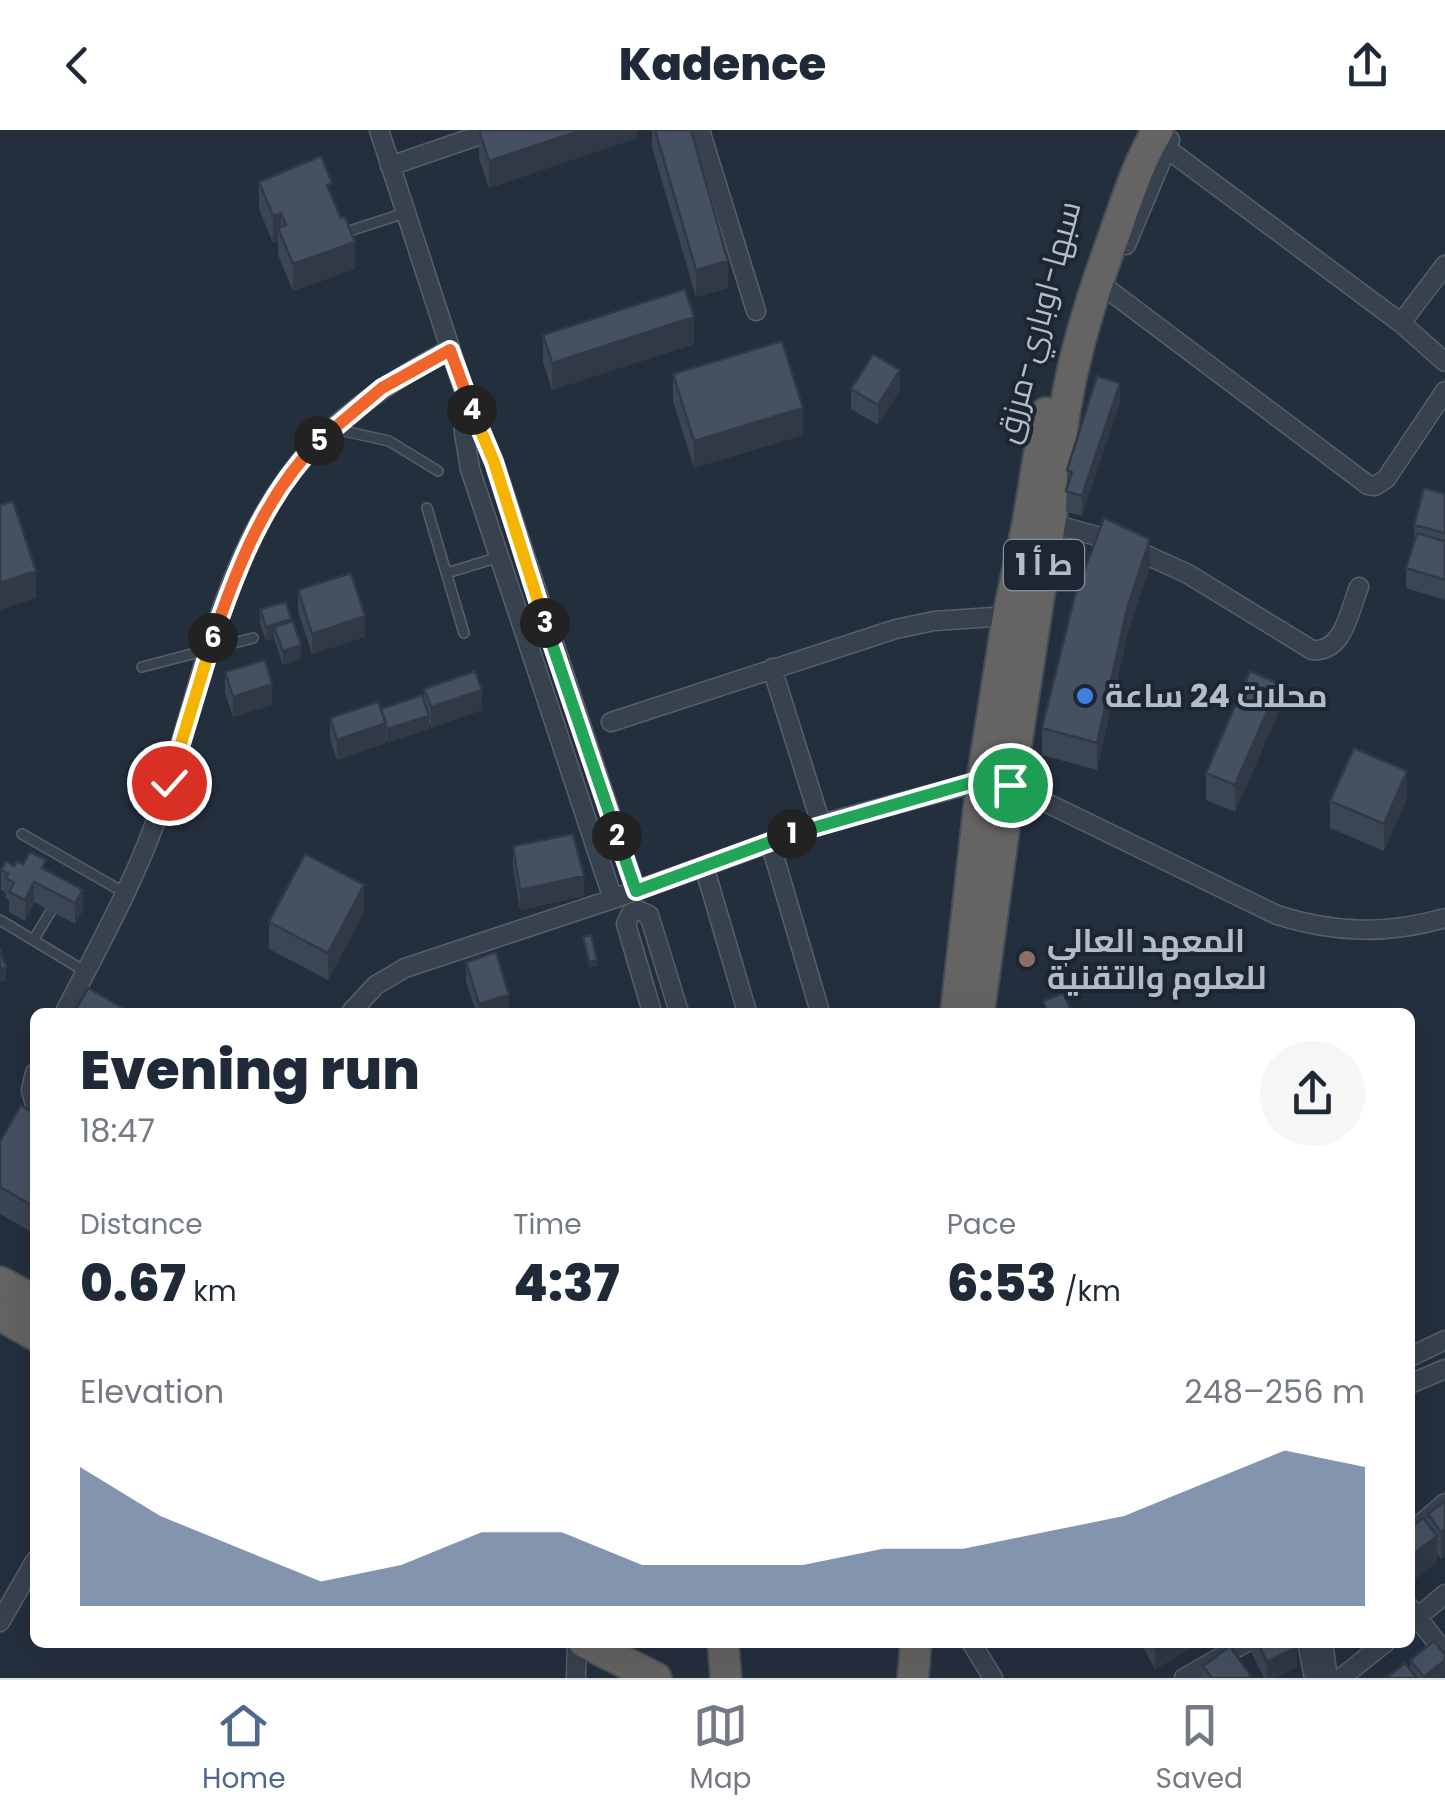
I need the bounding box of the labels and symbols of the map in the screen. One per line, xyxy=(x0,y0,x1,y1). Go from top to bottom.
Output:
street label: سبها-اوباري-مرزق xyxy=(984,196,1094,449)
pin: 4 xyxy=(447,385,497,435)
pin: 5 xyxy=(294,416,344,466)
road number: ط أ 1 xyxy=(1004,540,1084,590)
pin: 3 xyxy=(520,598,570,648)
pin: 6 xyxy=(188,613,238,663)
place label: محلات 24 ساعة xyxy=(1105,673,1328,718)
marker: محلات 24 ساعة xyxy=(1074,685,1096,707)
pin xyxy=(127,741,212,826)
pin xyxy=(968,743,1053,828)
pin: 1 xyxy=(767,809,817,859)
pin: 2 xyxy=(592,811,642,861)
place label: المعهد العالي للعلوم والتقنية xyxy=(1047,918,1267,1000)
marker: المعهد العالي للعلوم والتقنية xyxy=(1016,948,1038,970)

